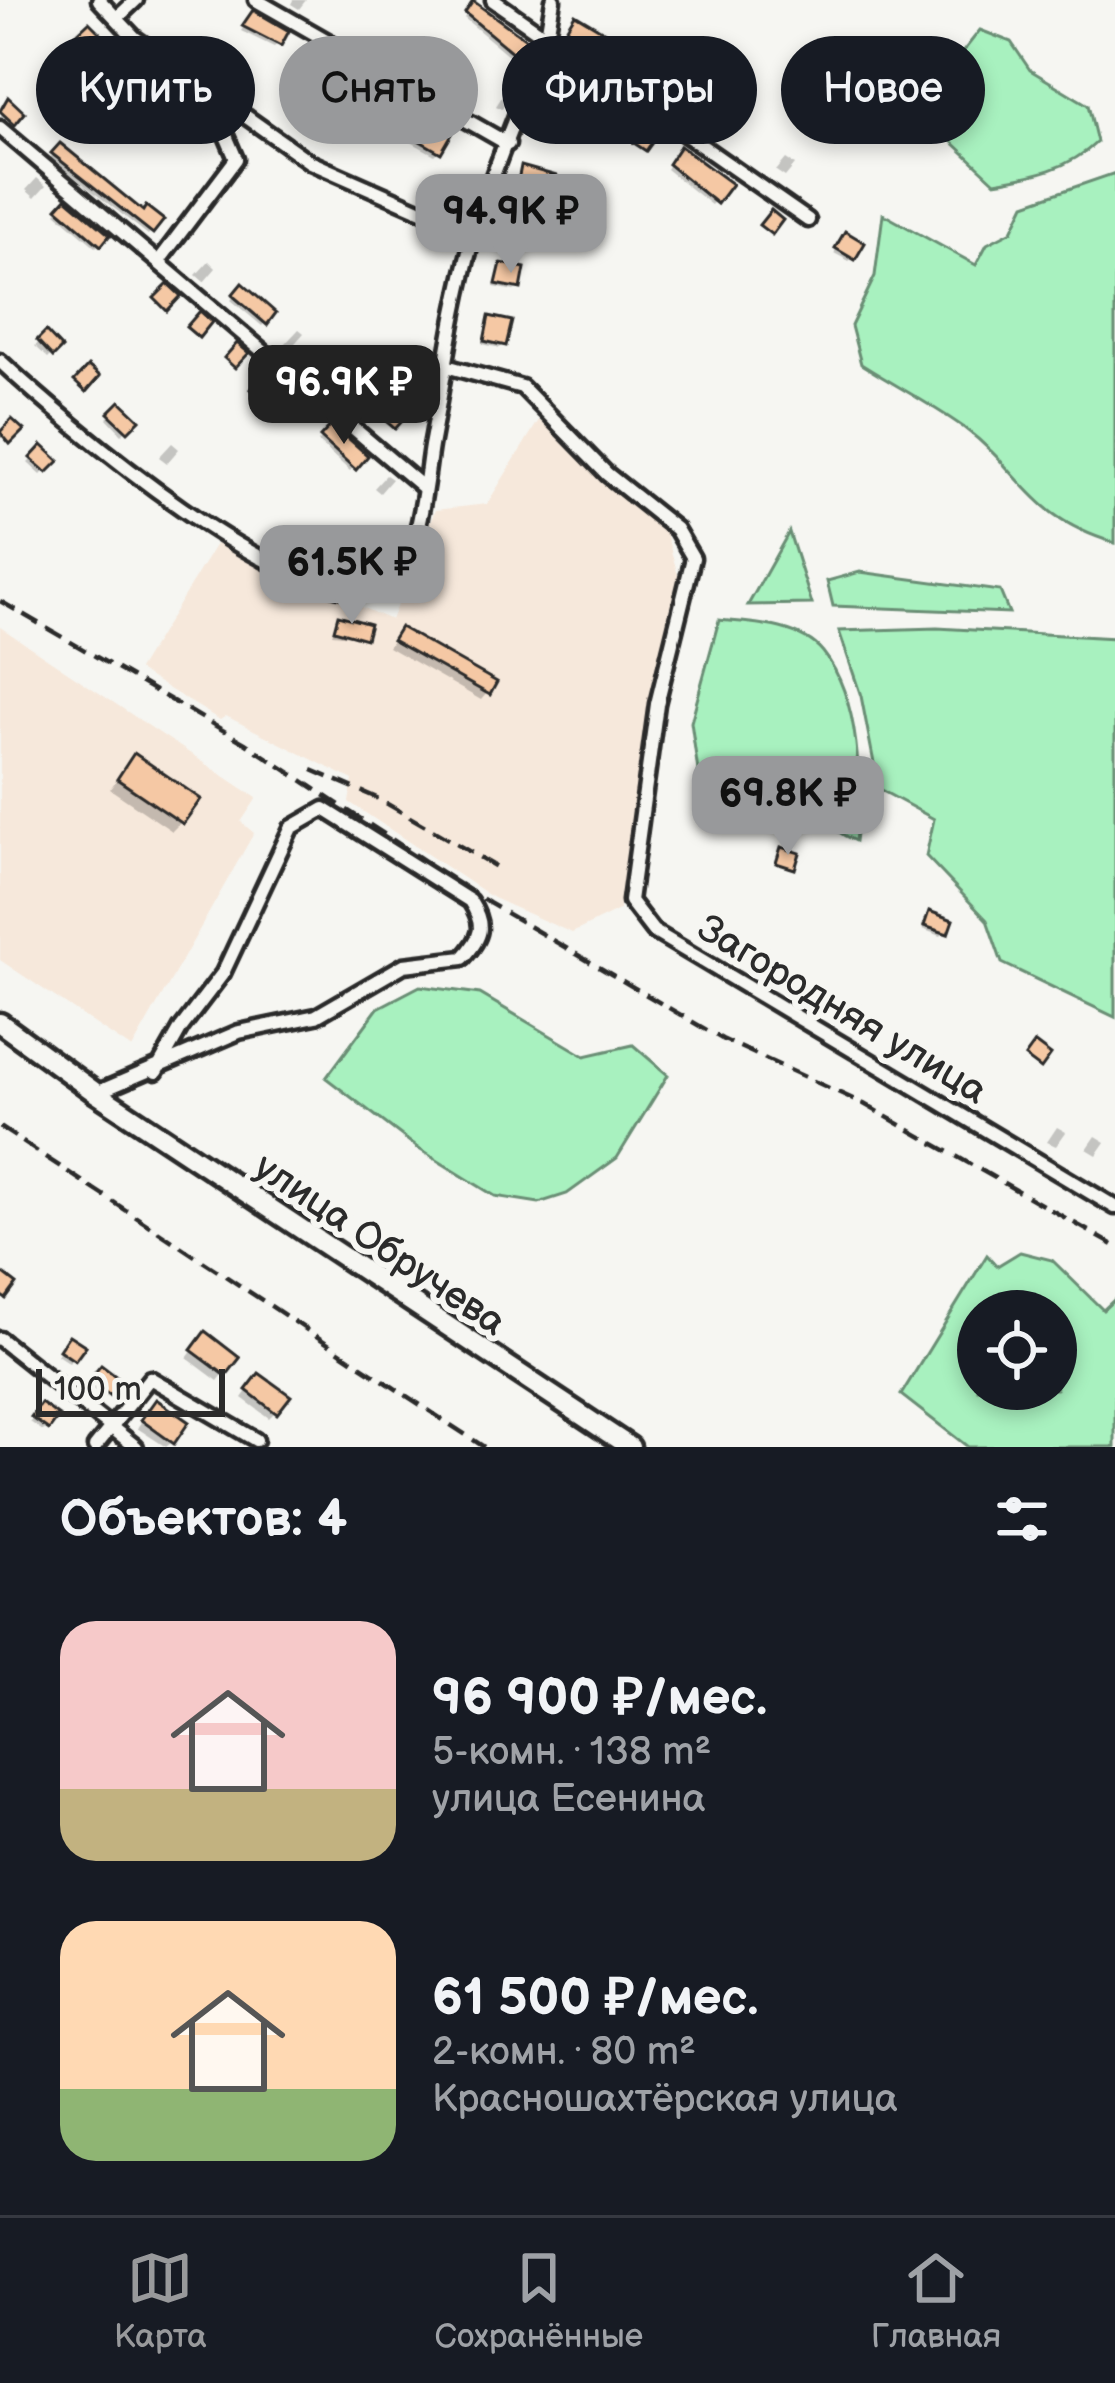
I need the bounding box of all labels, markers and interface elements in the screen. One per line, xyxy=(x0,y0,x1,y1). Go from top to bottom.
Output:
chip: Купить xyxy=(36,36,255,144)
chip: Снять xyxy=(279,36,478,144)
chip: Фильтры xyxy=(502,36,757,144)
chip: Новое xyxy=(781,36,985,144)
pin: 94.9K ₽ xyxy=(400,174,622,276)
text: 94.9K ₽ xyxy=(442,189,580,236)
pin: 96.9K ₽ xyxy=(233,345,455,447)
text: 96.9K ₽ xyxy=(275,360,413,407)
pin: 61.5K ₽ xyxy=(241,525,463,627)
text: 61.5K ₽ xyxy=(287,540,417,587)
pin: 69.8K ₽ xyxy=(677,756,899,858)
text: 69.8K ₽ xyxy=(719,771,857,818)
street label: Загородняя улица xyxy=(688,905,995,1115)
street label: улица Обручева xyxy=(245,1144,514,1347)
map controls xyxy=(957,1290,1077,1410)
button: locate xyxy=(957,1290,1077,1410)
scale bar xyxy=(36,1363,225,1416)
text: 100 m xyxy=(54,1370,142,1410)
icon: filters xyxy=(989,1486,1055,1552)
text: Объектов: 4 xyxy=(60,1489,347,1550)
text: 96 900 ₽/мес. xyxy=(432,1668,767,1729)
icon: home xyxy=(156,1669,300,1813)
text: 5-комн. · 138 m² xyxy=(432,1729,711,1776)
text: улица Есенина xyxy=(432,1776,706,1823)
text: 61 500 ₽/мес. xyxy=(432,1968,758,2029)
icon: home xyxy=(156,1969,300,2113)
text: 2-комн. · 80 m² xyxy=(432,2029,696,2076)
text: Красношахтёрская улица xyxy=(432,2076,898,2123)
tab: Карта xyxy=(114,2245,207,2357)
tab: Сохранённые xyxy=(435,2245,643,2357)
tab: Главная xyxy=(871,2245,1001,2357)

